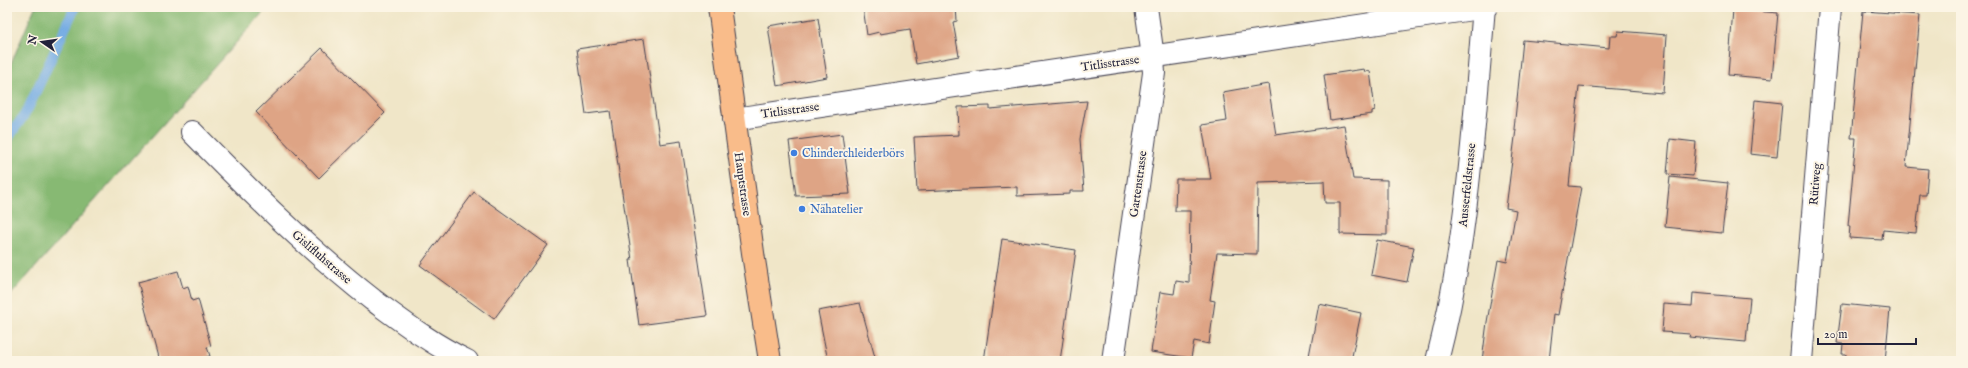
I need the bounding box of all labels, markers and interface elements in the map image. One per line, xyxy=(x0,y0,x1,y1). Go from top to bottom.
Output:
north arrow xyxy=(22,22,62,62)
text: N xyxy=(25,33,41,47)
street label: Titlisstrasse xyxy=(1080,52,1141,75)
street label: Titlisstrasse xyxy=(760,99,821,122)
street label: Ausserfeldstrasse xyxy=(1456,142,1479,229)
place label: Chinderchleiderbörs xyxy=(802,146,904,161)
marker: Chinderchleiderbörs xyxy=(789,148,799,158)
street label: Gartenstrasse xyxy=(1126,149,1151,218)
street label: Hauptstrasse xyxy=(730,151,754,218)
street label: Rütiweg xyxy=(1806,162,1825,206)
place label: Nähatelier xyxy=(810,202,863,217)
marker: Nähatelier xyxy=(797,204,807,214)
street label: Gislifluhstrasse xyxy=(289,227,355,288)
scale bar xyxy=(1818,320,1916,346)
text: 20 m xyxy=(1824,327,1847,342)

